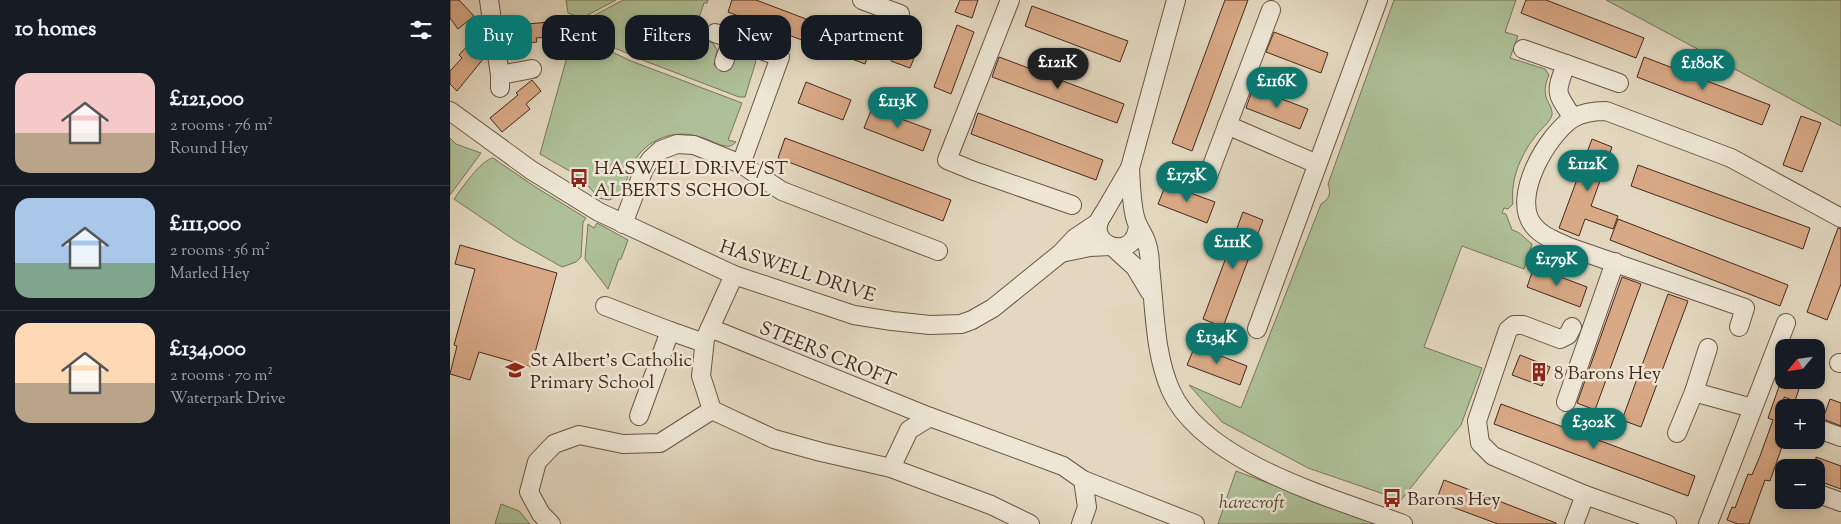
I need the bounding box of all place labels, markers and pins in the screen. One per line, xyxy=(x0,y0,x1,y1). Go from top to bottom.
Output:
pin: £121K xyxy=(1023,48,1093,90)
pin: £180K xyxy=(1668,48,1738,91)
pin: £116K xyxy=(1242,66,1312,109)
pin: £113K xyxy=(863,86,933,129)
pin: £112K xyxy=(1553,150,1623,192)
place label: HASWELL DRIVE/ST ALBERTS SCHOOL xyxy=(594,156,788,205)
pin: £175K xyxy=(1152,160,1222,203)
bus stop icon: HASWELL DRIVE/ST ALBERTS SCHOOL xyxy=(568,167,590,189)
pin: £111K xyxy=(1198,228,1268,270)
pin: £179K xyxy=(1522,244,1592,287)
pin: £134K xyxy=(1182,322,1252,365)
place label: St Albert's Catholic Primary School xyxy=(530,348,693,397)
school or university icon: St Albert's Catholic Primary School xyxy=(504,359,526,381)
building icon: 8 Barons Hey xyxy=(1528,361,1550,383)
place label: 8 Barons Hey xyxy=(1554,361,1662,388)
pin: £302K xyxy=(1559,408,1629,450)
bus stop icon: Barons Hey xyxy=(1381,487,1403,509)
place label: Barons Hey xyxy=(1407,487,1501,514)

